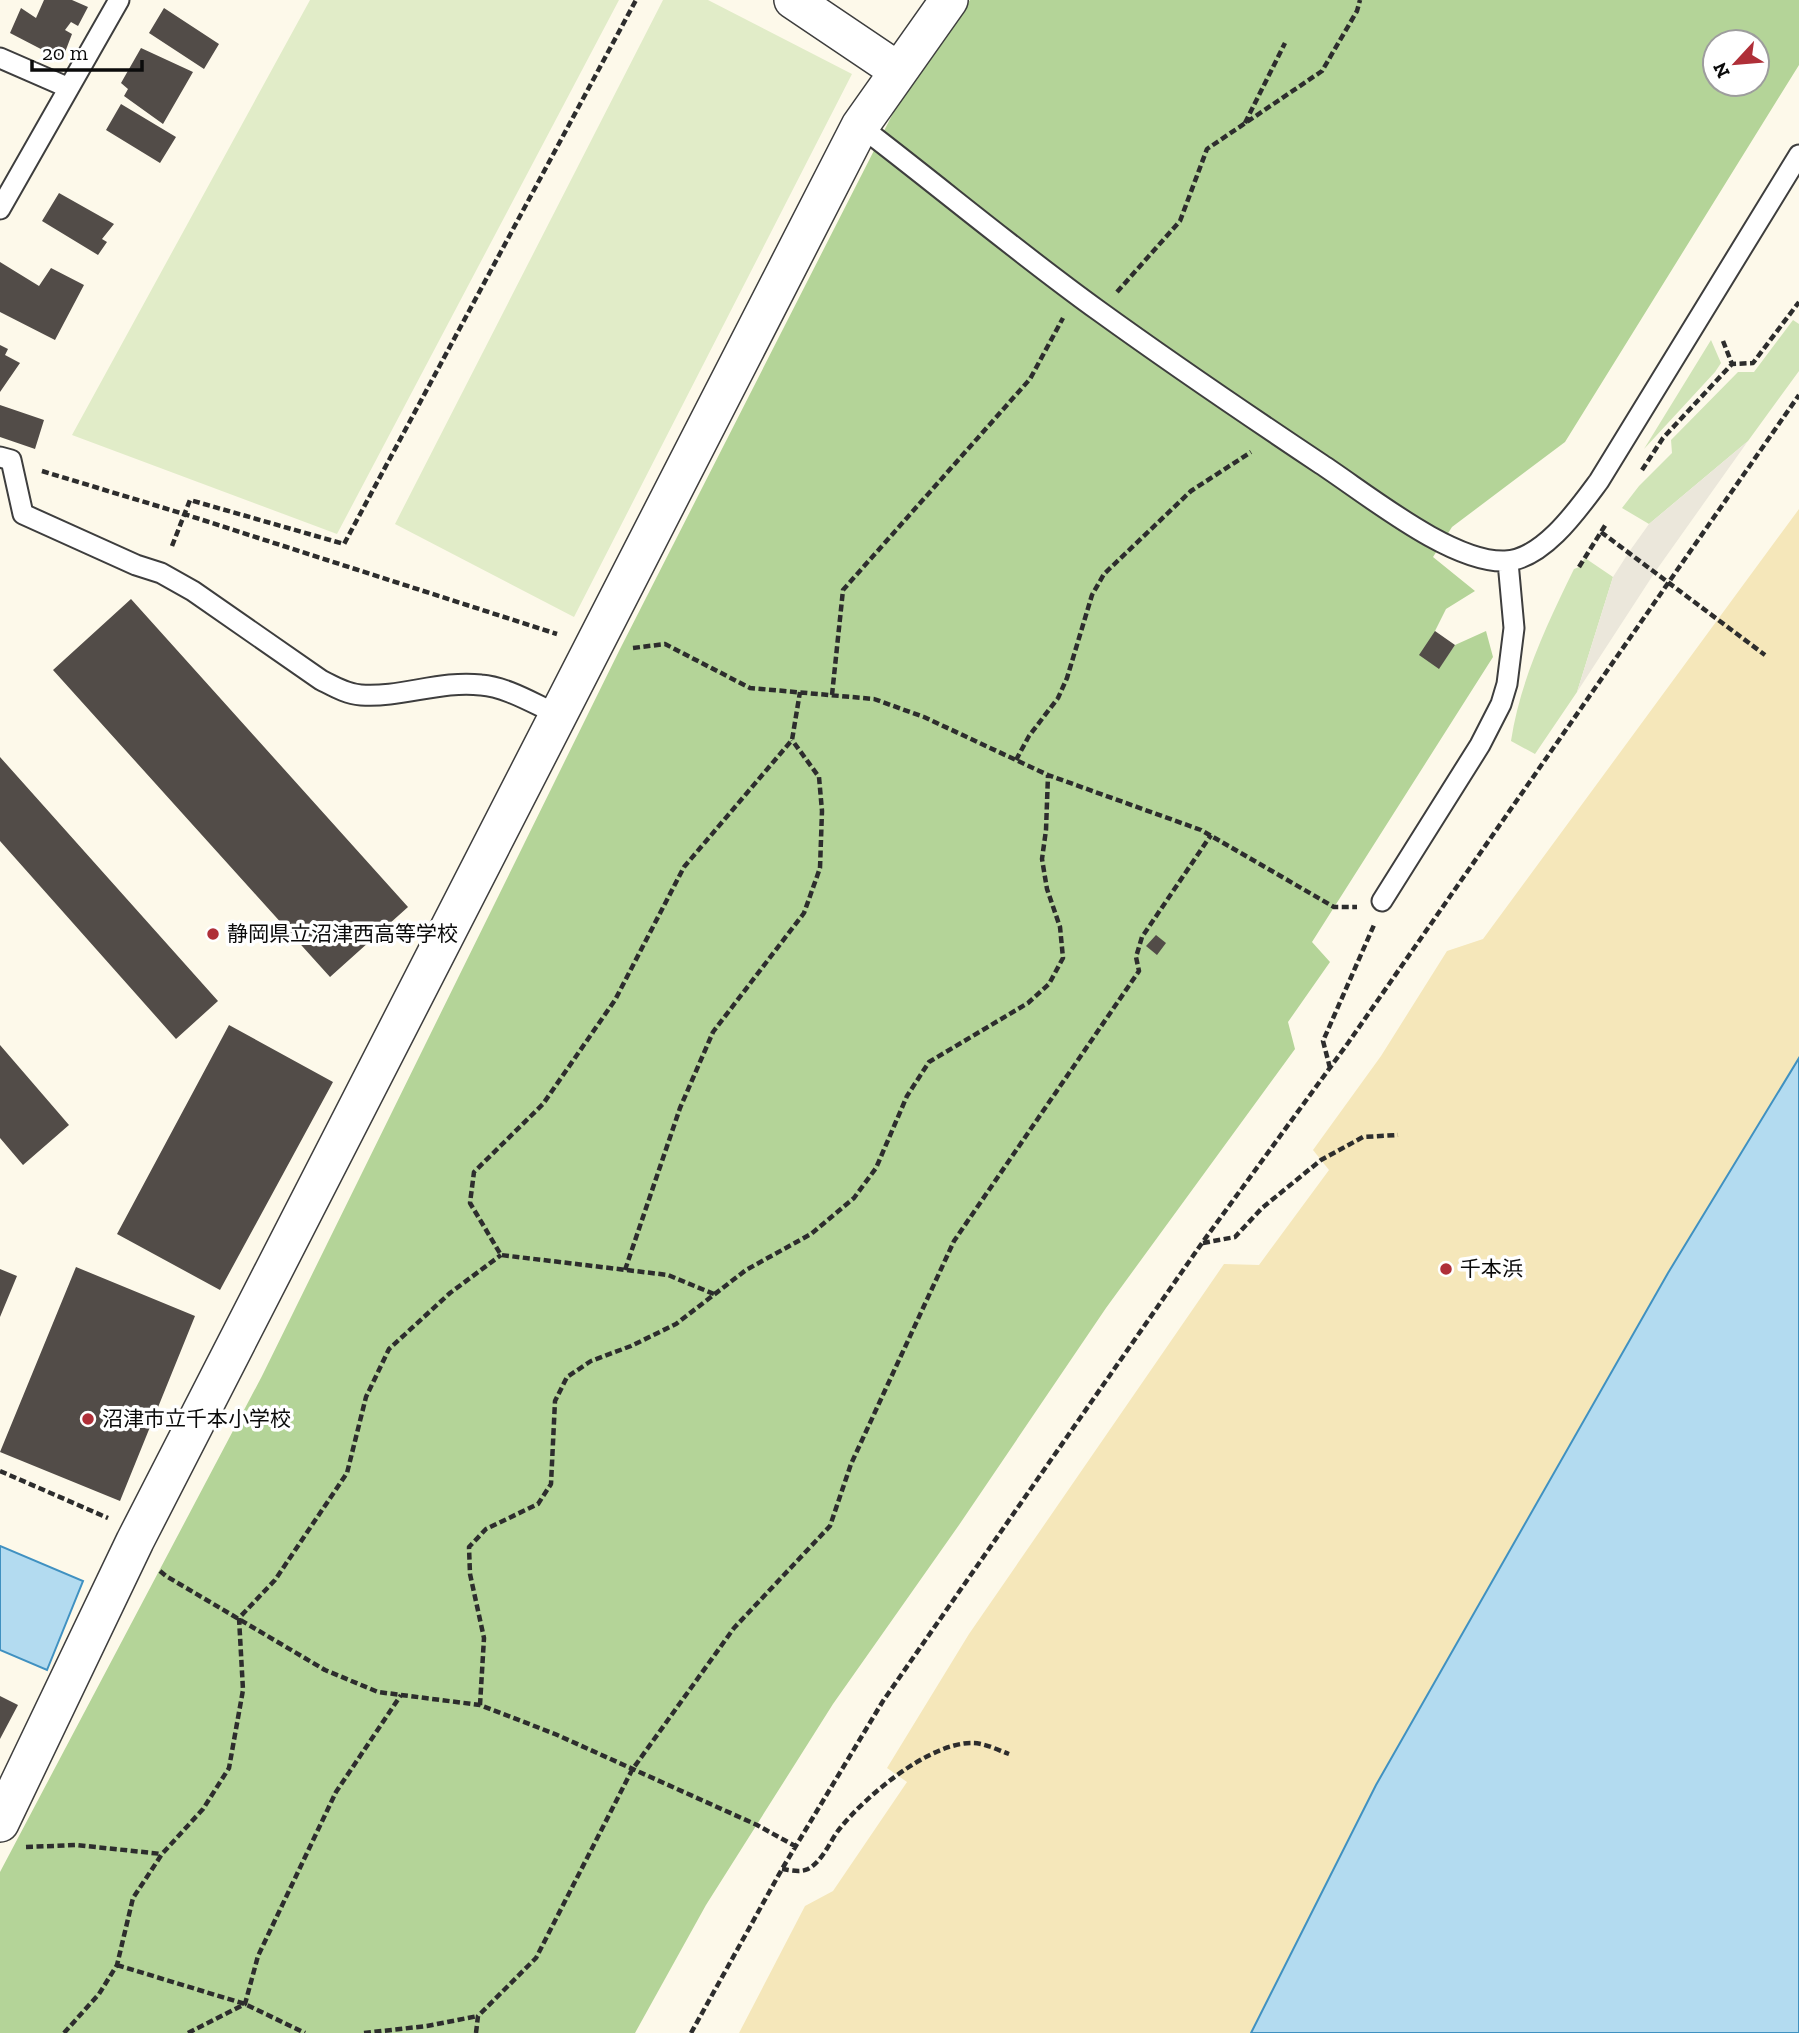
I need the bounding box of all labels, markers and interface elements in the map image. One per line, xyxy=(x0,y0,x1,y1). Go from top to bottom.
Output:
scale bar xyxy=(32,28,142,72)
north arrow xyxy=(1701,28,1771,98)
text: 20 m xyxy=(42,40,88,65)
text: N xyxy=(1708,59,1735,82)
place label: 静岡県立沼津西高等学校 xyxy=(227,921,458,946)
marker: 静岡県立沼津西高等学校 xyxy=(205,926,221,942)
place label: 千本浜 xyxy=(1460,1256,1523,1281)
marker: 千本浜 xyxy=(1438,1261,1454,1277)
place label: 沼津市立千本小学校 xyxy=(102,1406,291,1431)
marker: 沼津市立千本小学校 xyxy=(80,1411,96,1427)

